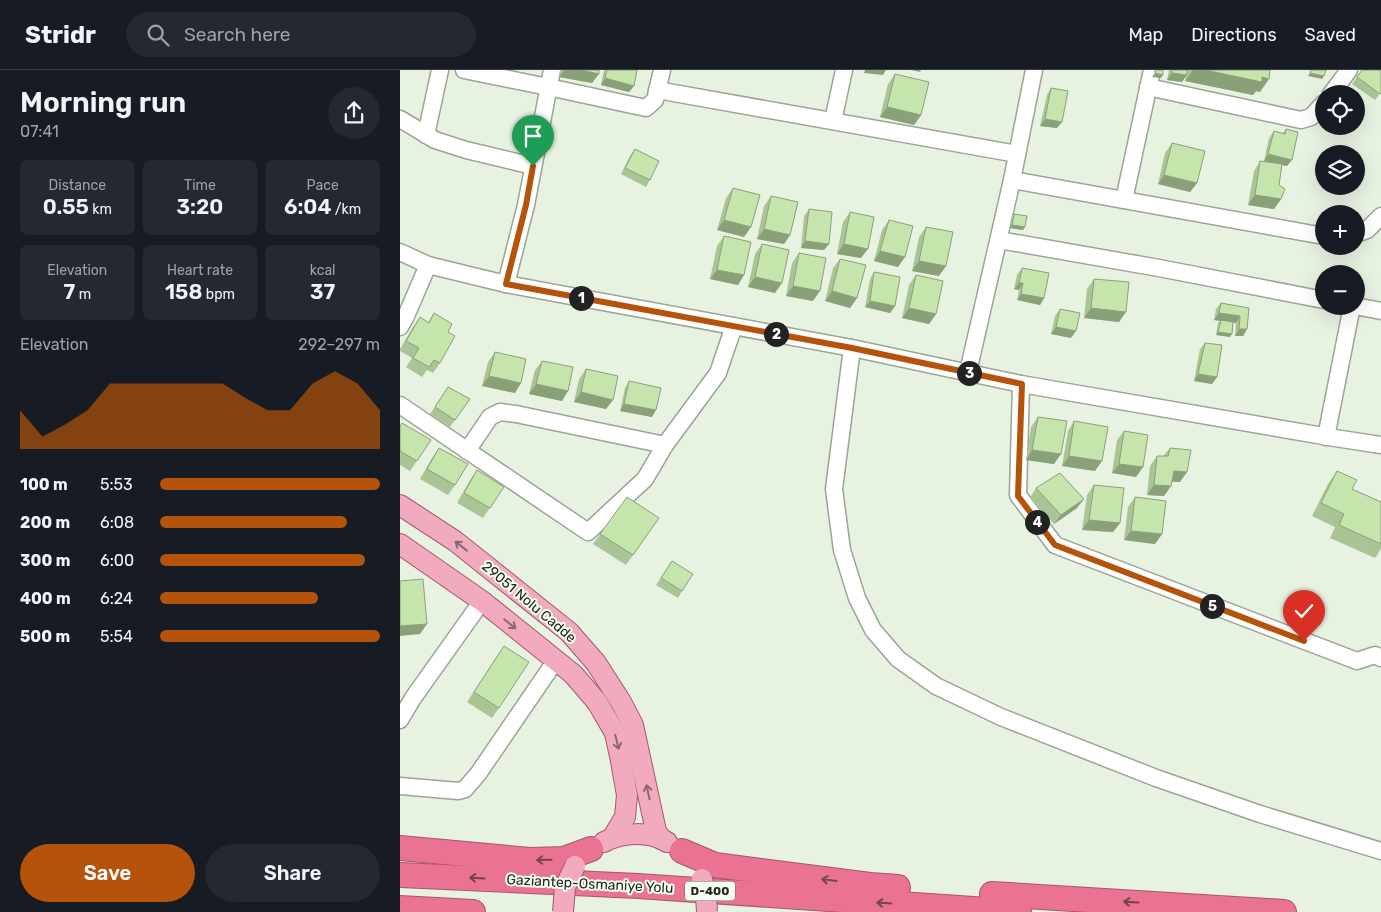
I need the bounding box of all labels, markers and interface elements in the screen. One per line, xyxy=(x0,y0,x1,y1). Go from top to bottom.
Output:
search box xyxy=(126,12,476,57)
text: Stridr xyxy=(25,21,96,49)
icon: search xyxy=(144,21,172,49)
text: Search here xyxy=(184,23,291,46)
text: Map xyxy=(1128,24,1163,46)
text: Directions xyxy=(1191,24,1277,46)
text: Saved xyxy=(1305,24,1356,46)
map controls xyxy=(1315,85,1365,315)
button: locate xyxy=(1315,85,1365,135)
text: Morning run xyxy=(20,86,186,119)
button: share xyxy=(328,87,380,139)
pin xyxy=(512,115,554,166)
text: 07:41 xyxy=(20,122,59,141)
icon: arrive xyxy=(519,122,547,150)
button: layers xyxy=(1315,145,1365,195)
text: Distance xyxy=(49,177,106,194)
text: Time xyxy=(184,177,216,194)
text: Pace xyxy=(307,177,339,194)
text: 0.55 xyxy=(43,194,89,219)
text: 3:20 xyxy=(177,194,223,219)
text: 6:04 xyxy=(284,194,331,219)
text: km xyxy=(89,201,112,218)
text: /km xyxy=(331,201,361,218)
button: + xyxy=(1315,205,1365,255)
text: Elevation xyxy=(47,262,107,279)
text: Heart rate xyxy=(167,262,233,279)
text: kcal xyxy=(310,262,336,279)
button: − xyxy=(1315,265,1365,315)
text: 7 xyxy=(64,279,75,304)
text: 158 xyxy=(165,279,202,304)
text: 37 xyxy=(310,279,335,304)
text: m xyxy=(75,286,91,303)
text: bpm xyxy=(202,286,235,303)
pin: 1 xyxy=(568,286,594,310)
text: 1 xyxy=(578,290,585,307)
pin: 2 xyxy=(764,322,788,346)
text: 2 xyxy=(772,326,781,343)
text: Elevation xyxy=(20,335,89,354)
text: 292–297 m xyxy=(298,335,380,354)
pin: 3 xyxy=(956,360,982,386)
text: 3 xyxy=(965,365,974,382)
text: 100 m xyxy=(20,475,68,494)
text: 5:53 xyxy=(100,475,133,494)
pin: 4 xyxy=(1024,510,1050,534)
text: 200 m xyxy=(20,513,70,532)
text: 6:08 xyxy=(100,513,134,532)
text: 4 xyxy=(1033,514,1042,531)
one-way arrow xyxy=(455,541,468,552)
text: 300 m xyxy=(20,551,70,570)
text: 6:00 xyxy=(100,551,134,570)
street label: 29051 Nolu Cadde xyxy=(479,558,580,646)
text: 400 m xyxy=(20,589,71,608)
text: 6:24 xyxy=(100,589,133,608)
pin xyxy=(1283,590,1325,641)
pin: 5 xyxy=(1200,594,1224,618)
icon: check xyxy=(1290,597,1318,625)
text: 5 xyxy=(1208,598,1217,615)
one-way arrow xyxy=(504,618,517,629)
text: 500 m xyxy=(20,627,70,646)
text: 5:54 xyxy=(100,627,133,646)
one-way arrow xyxy=(613,734,622,750)
one-way arrow xyxy=(643,785,652,801)
button: Save xyxy=(20,844,195,902)
button: Share xyxy=(205,844,380,902)
one-way arrow xyxy=(537,855,553,864)
street label: Gaziantep-Osmaniye Yolu xyxy=(506,871,674,897)
one-way arrow xyxy=(469,874,485,883)
one-way arrow xyxy=(822,875,838,885)
road number: D-400 xyxy=(685,881,735,900)
one-way arrow xyxy=(876,898,892,907)
one-way arrow xyxy=(1123,898,1139,907)

